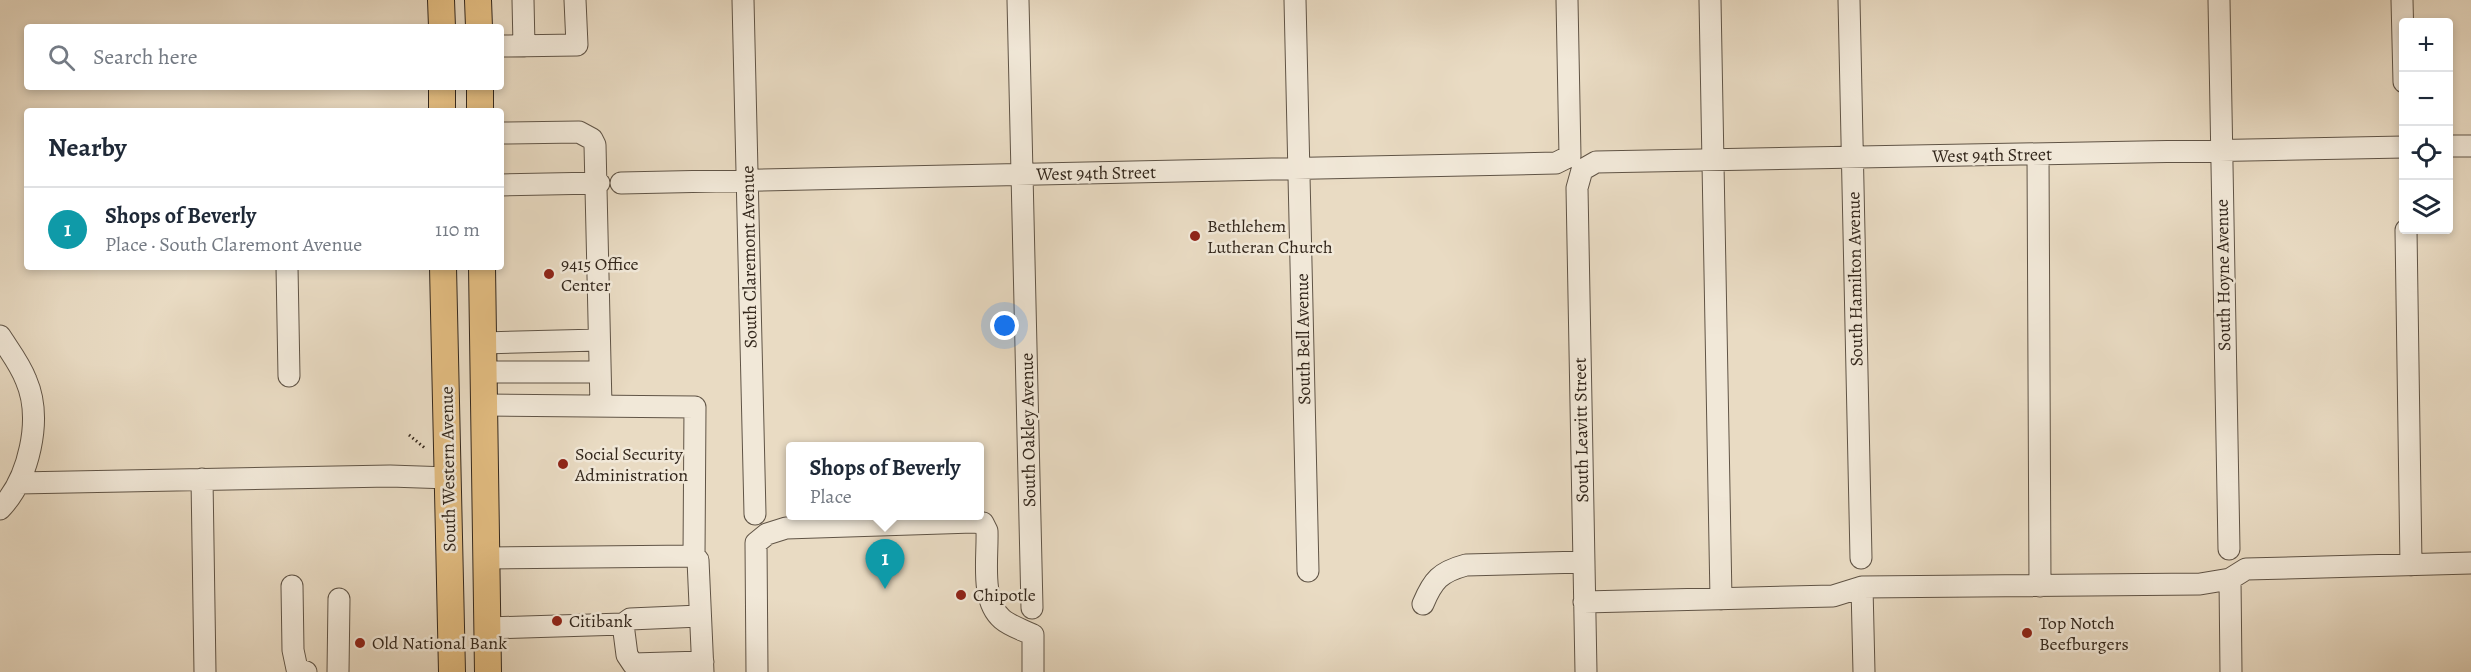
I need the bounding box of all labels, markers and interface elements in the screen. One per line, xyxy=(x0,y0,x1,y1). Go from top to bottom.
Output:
map controls xyxy=(2399,18,2453,234)
button: + xyxy=(2399,18,2453,72)
search box xyxy=(24,24,504,90)
icon: search xyxy=(45,41,78,74)
text: Search here xyxy=(93,42,198,72)
button: − xyxy=(2399,72,2453,126)
button: locate xyxy=(2399,126,2453,180)
text: Nearby xyxy=(48,130,127,165)
street label: West 94th Street xyxy=(1931,142,2052,168)
street label: West 94th Street xyxy=(1035,160,1156,186)
street label: South Claremont Avenue xyxy=(735,165,763,349)
button: layers xyxy=(2399,180,2453,234)
street label: South Hamilton Avenue xyxy=(1841,191,1869,367)
street label: South Hoyne Avenue xyxy=(2210,199,2236,351)
text: Shops of Beverly xyxy=(105,201,256,231)
place label: Bethlehem Lutheran Church xyxy=(1207,214,1333,259)
text: 1 xyxy=(64,216,71,243)
text: 110 m xyxy=(435,216,480,243)
marker: Bethlehem Lutheran Church xyxy=(1188,229,1202,243)
text: Place · South Claremont Avenue xyxy=(105,231,362,258)
place label: 9415 Office Center xyxy=(561,252,639,297)
marker: 9415 Office Center xyxy=(542,267,556,281)
street label: South Bell Avenue xyxy=(1290,273,1316,405)
your location xyxy=(990,311,1019,340)
street label: South Oakley Avenue xyxy=(1015,353,1041,507)
street label: South Leavitt Street xyxy=(1568,357,1594,503)
street label: South Western Avenue xyxy=(435,386,461,552)
place label: Social Security Administration xyxy=(574,442,688,487)
popup xyxy=(786,442,984,520)
text: Shops of Beverly xyxy=(809,453,961,483)
marker: Social Security Administration xyxy=(556,457,570,471)
text: Place xyxy=(809,483,852,510)
pin: 1 xyxy=(866,540,904,589)
place label: Chipotle xyxy=(973,583,1036,607)
marker: Chipotle xyxy=(954,588,968,602)
place label: Citibank xyxy=(569,609,632,633)
place label: Top Notch Beefburgers xyxy=(2039,611,2129,656)
marker: Citibank xyxy=(550,614,564,628)
marker: Top Notch Beefburgers xyxy=(2020,626,2034,640)
place label: Old National Bank xyxy=(372,631,507,655)
marker: Old National Bank xyxy=(353,636,367,650)

